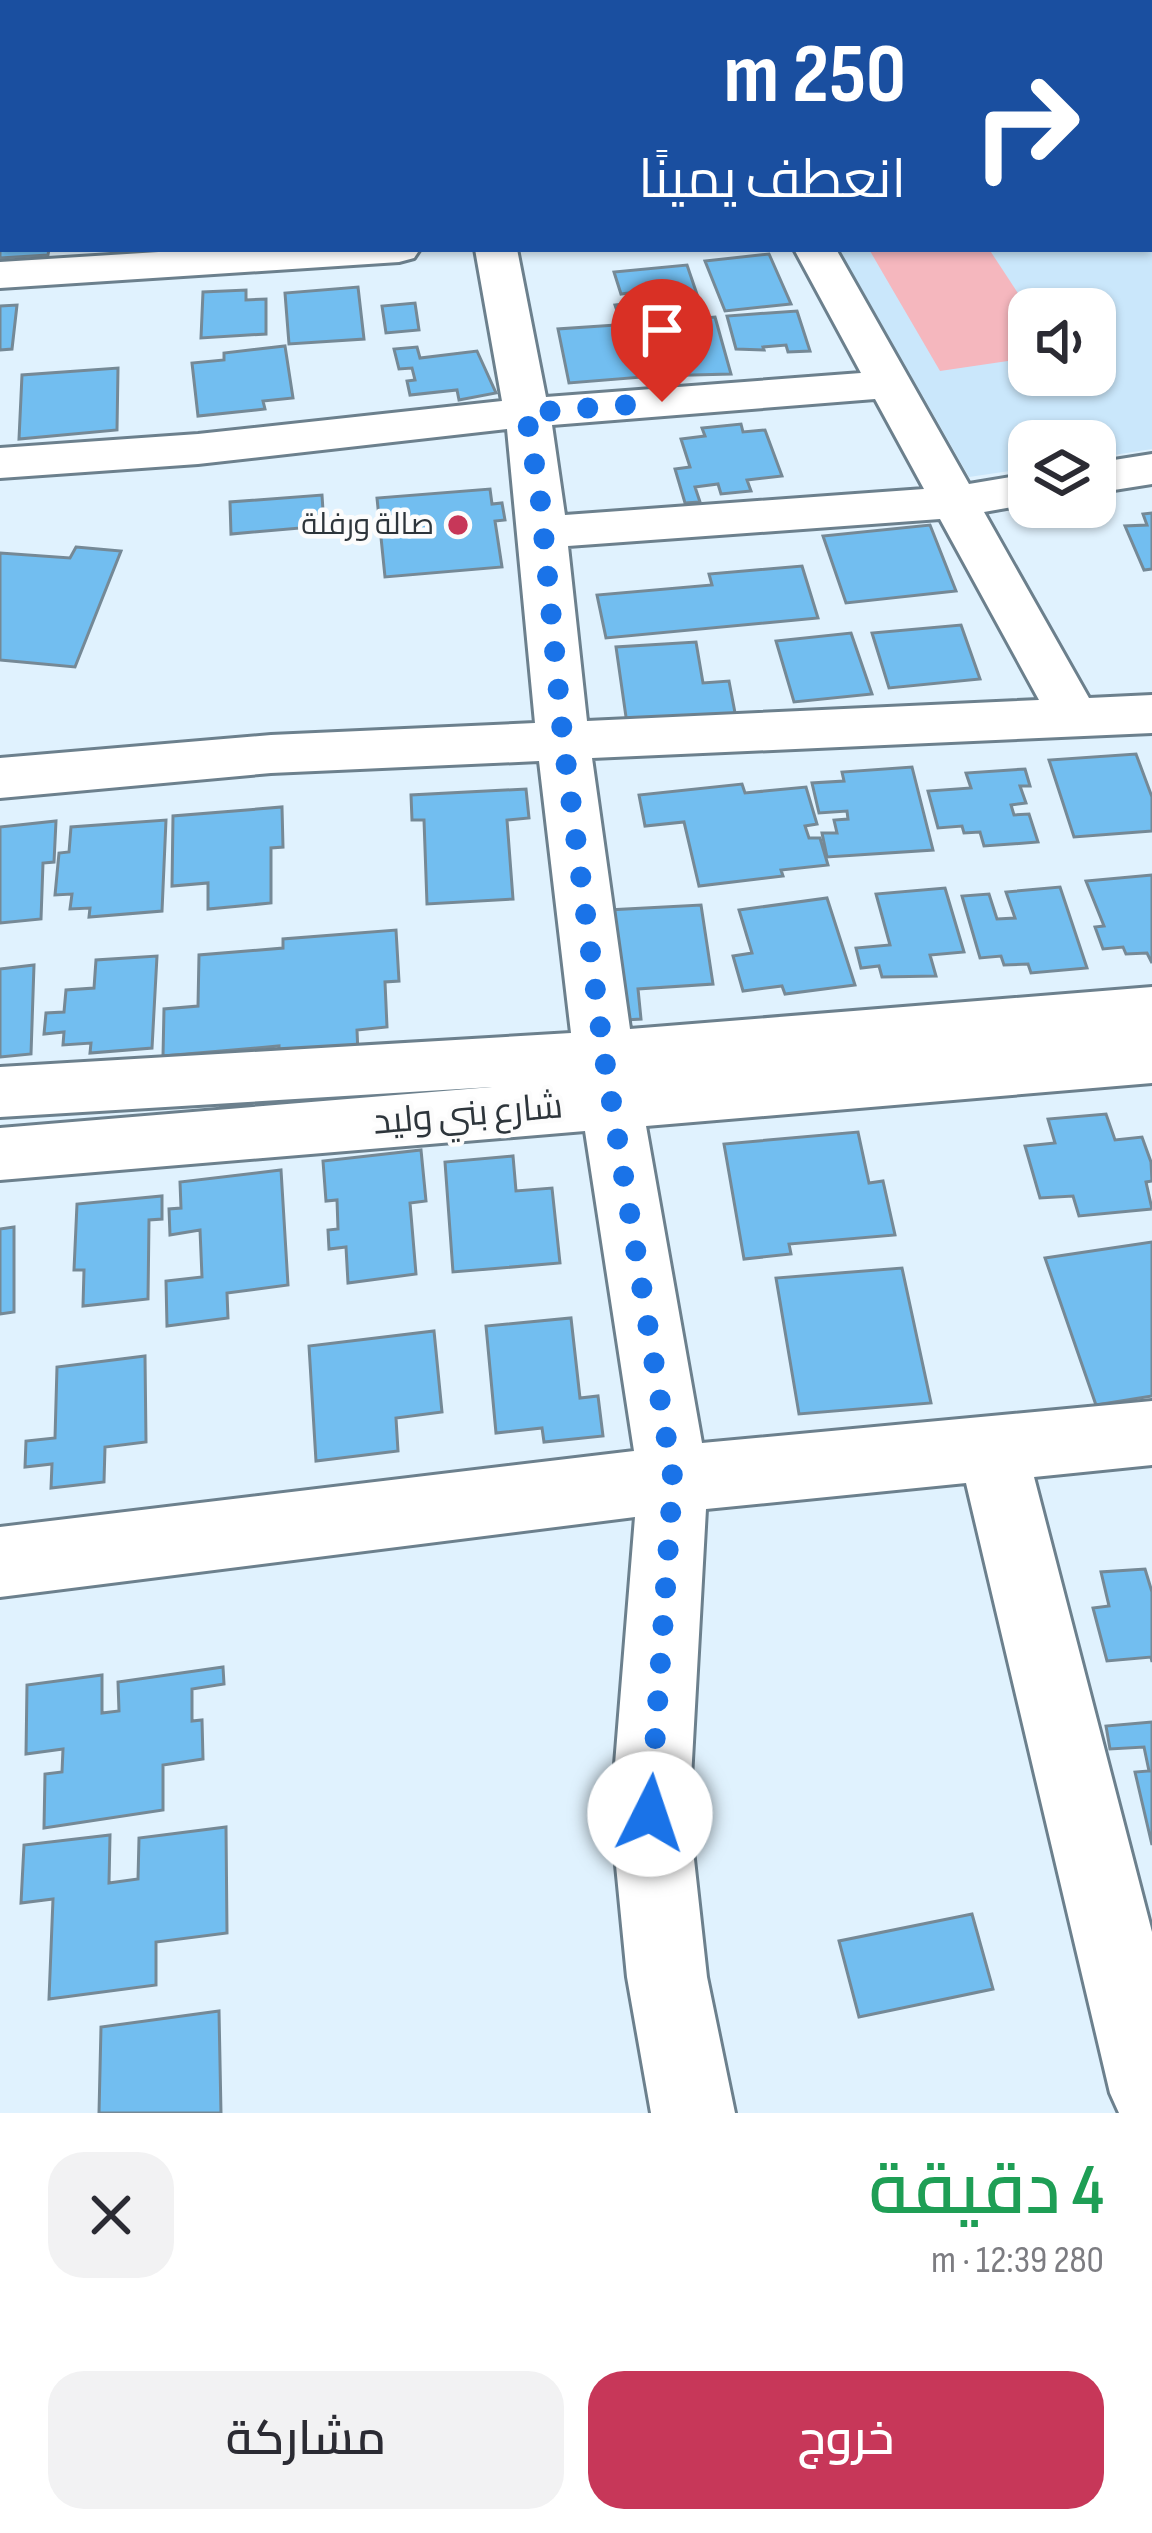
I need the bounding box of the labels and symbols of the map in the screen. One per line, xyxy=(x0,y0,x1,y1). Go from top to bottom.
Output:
pin xyxy=(611,279,713,402)
place label: صالة ورفلة xyxy=(301,507,434,543)
marker: صالة ورفلة xyxy=(445,512,471,538)
street label: شارع بني وليد xyxy=(371,1085,565,1150)
position arrow xyxy=(587,1751,713,1877)

